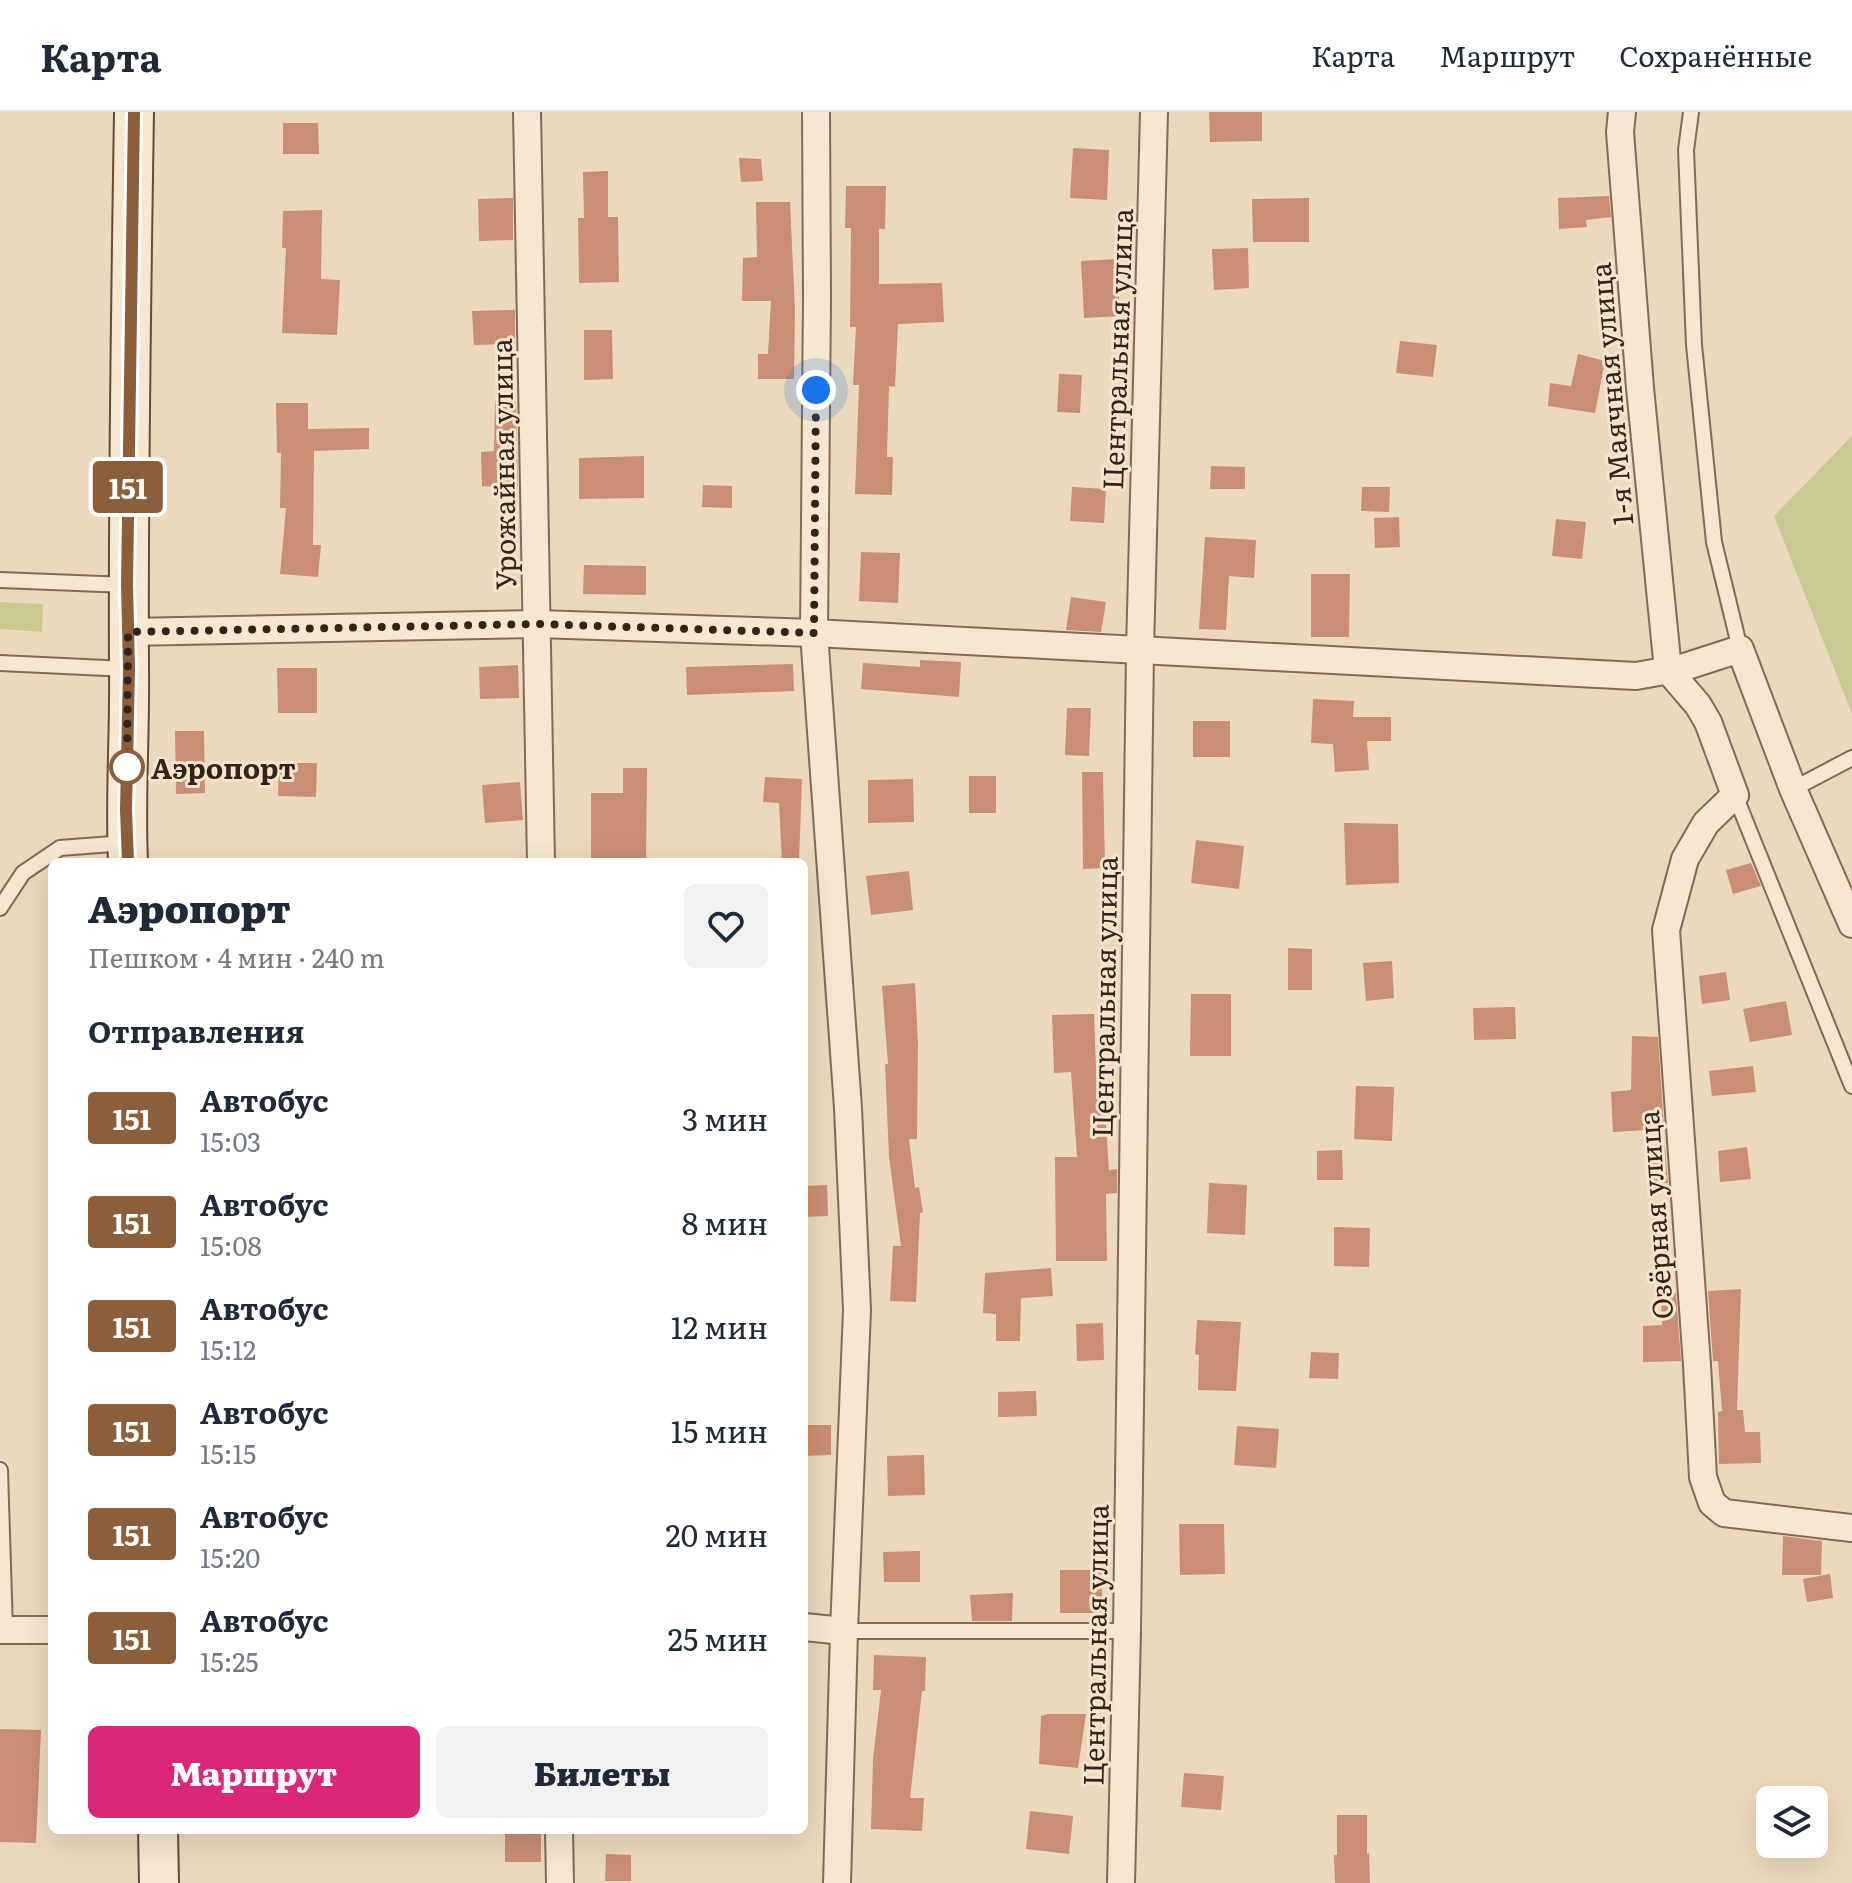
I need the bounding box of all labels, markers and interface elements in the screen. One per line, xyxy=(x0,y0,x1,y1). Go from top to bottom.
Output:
text: Карта xyxy=(40,27,162,84)
text: Карта xyxy=(1311,34,1395,76)
text: Маршрут xyxy=(1439,34,1575,76)
text: Сохранённые xyxy=(1619,34,1812,76)
street label: Центральная улица xyxy=(1090,207,1142,491)
street label: 1-я Маячная улица xyxy=(1578,261,1642,527)
street label: Урожайная улица xyxy=(479,338,525,590)
your location xyxy=(796,370,836,410)
line badge: 151 xyxy=(82,461,174,513)
text: 151 xyxy=(109,466,147,508)
place label: Аэропорт xyxy=(151,746,296,788)
marker: Аэропорт xyxy=(110,750,144,784)
street label: Центральная улица xyxy=(1080,856,1126,1138)
text: Аэропорт xyxy=(88,878,291,935)
button: heart xyxy=(684,884,768,968)
text: Пешком · 4 мин · 240 m xyxy=(88,937,385,976)
text: Отправления xyxy=(88,1008,304,1052)
text: Автобус xyxy=(200,1077,329,1121)
text: 3 мин xyxy=(682,1096,768,1140)
text: 151 xyxy=(113,1097,151,1139)
street label: Озёрная улица xyxy=(1626,1109,1682,1321)
text: 15:03 xyxy=(200,1121,261,1160)
text: Автобус xyxy=(200,1181,329,1225)
text: 8 мин xyxy=(682,1200,768,1244)
text: 151 xyxy=(113,1201,151,1243)
text: 15:08 xyxy=(200,1225,262,1264)
text: Автобус xyxy=(200,1285,329,1329)
text: 12 мин xyxy=(671,1304,768,1348)
text: 151 xyxy=(113,1305,151,1347)
text: 15:12 xyxy=(200,1329,256,1368)
text: Автобус xyxy=(200,1389,329,1433)
text: 15 мин xyxy=(671,1408,768,1452)
text: 151 xyxy=(113,1409,151,1451)
text: 15:15 xyxy=(200,1433,256,1472)
text: Автобус xyxy=(200,1493,329,1537)
street label: Центральная улица xyxy=(1071,1504,1117,1786)
text: 20 мин xyxy=(666,1512,768,1556)
text: 151 xyxy=(113,1513,151,1555)
text: 15:20 xyxy=(200,1537,260,1576)
text: Автобус xyxy=(200,1597,329,1641)
text: 25 мин xyxy=(668,1616,768,1660)
text: 151 xyxy=(113,1617,151,1659)
text: 15:25 xyxy=(200,1641,259,1680)
button: Маршрут xyxy=(88,1726,420,1818)
button: Билеты xyxy=(436,1726,768,1818)
map controls xyxy=(1756,1786,1828,1858)
button: layers xyxy=(1756,1786,1828,1858)

